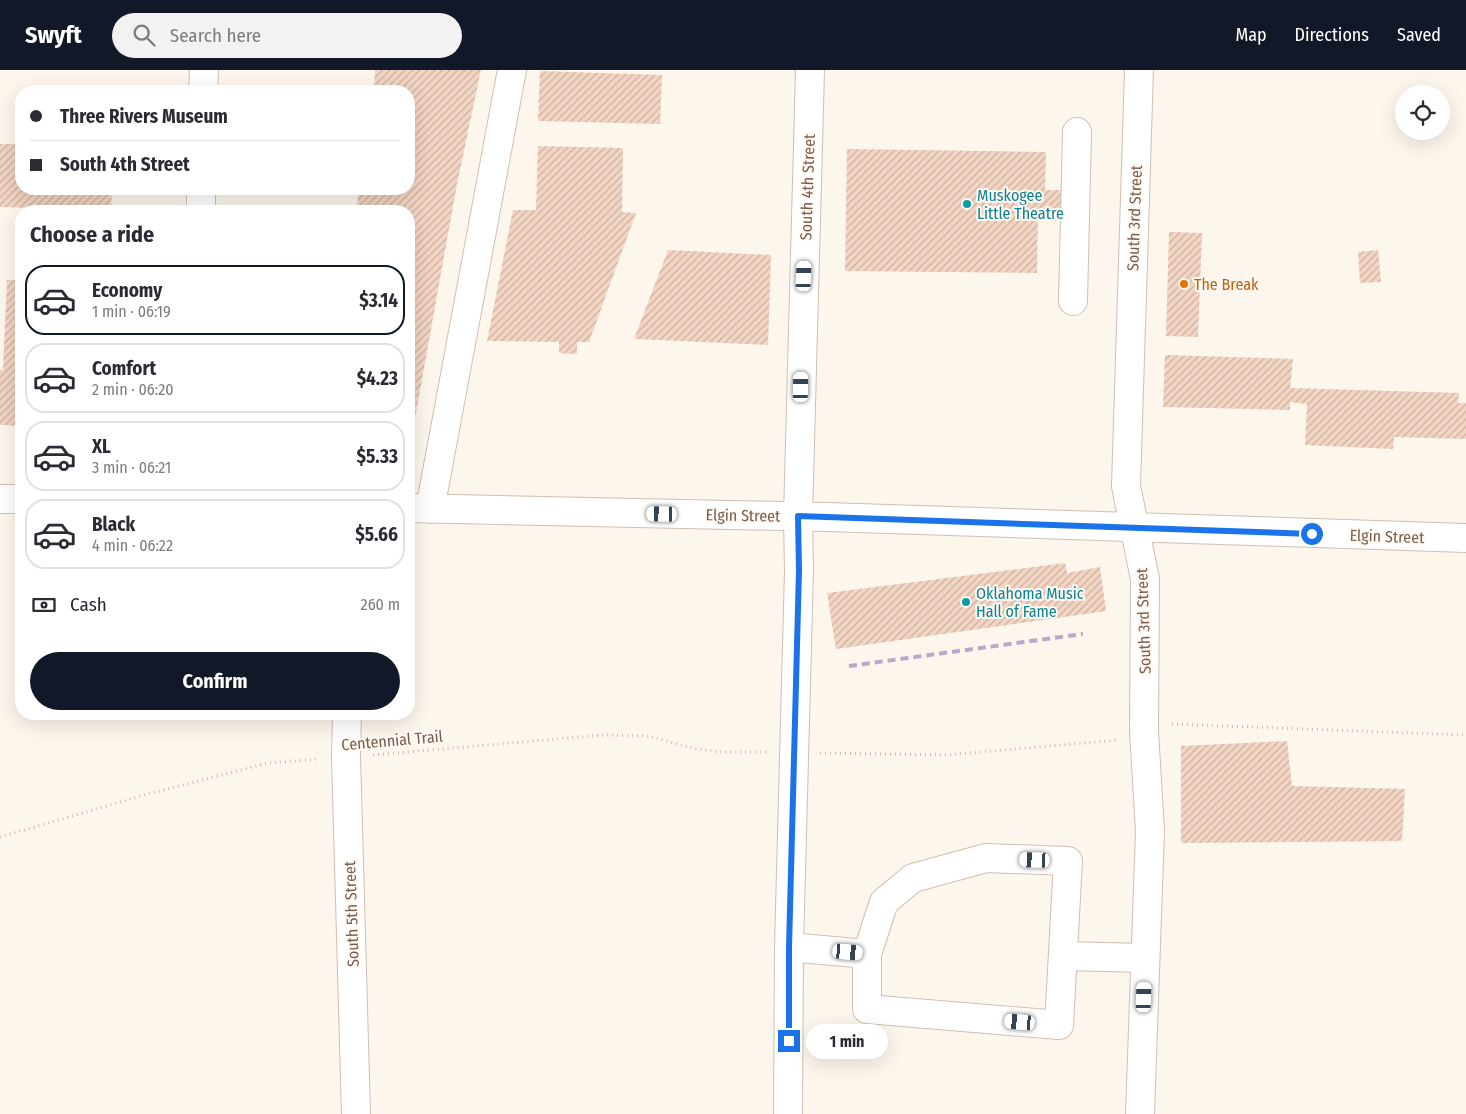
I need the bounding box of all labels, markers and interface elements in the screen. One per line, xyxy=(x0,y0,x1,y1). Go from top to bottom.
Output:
search box xyxy=(112,13,462,58)
text: Swyft xyxy=(25,21,82,49)
icon: search xyxy=(130,21,158,49)
text: Search here xyxy=(170,24,261,47)
text: Map xyxy=(1235,24,1267,46)
text: Directions xyxy=(1295,24,1369,46)
text: Saved xyxy=(1397,24,1441,46)
map controls xyxy=(1395,85,1450,140)
button: locate xyxy=(1395,85,1450,140)
text: Three Rivers Museum xyxy=(60,105,228,128)
street label: South 4th Street xyxy=(796,133,819,241)
text: South 4th Street xyxy=(60,153,190,176)
street label: South 3rd Street xyxy=(1123,164,1146,271)
place label: Muskogee Little Theatre xyxy=(977,186,1064,223)
marker: Muskogee Little Theatre xyxy=(961,198,973,210)
text: Choose a ride xyxy=(30,221,154,248)
car xyxy=(795,261,812,291)
place label: The Break xyxy=(1194,275,1259,294)
icon: car xyxy=(32,278,77,323)
marker: The Break xyxy=(1178,278,1190,290)
text: Economy xyxy=(92,279,162,302)
text: $3.14 xyxy=(359,289,398,312)
text: 1 min · 06:19 xyxy=(92,302,171,321)
icon: car xyxy=(32,356,77,401)
text: Comfort xyxy=(92,357,156,380)
text: $4.23 xyxy=(357,367,398,390)
car xyxy=(793,372,808,402)
text: 2 min · 06:20 xyxy=(92,380,174,399)
icon: car xyxy=(32,434,77,479)
text: XL xyxy=(92,435,111,458)
text: $5.33 xyxy=(357,445,398,468)
text: 3 min · 06:21 xyxy=(92,458,171,477)
street label: Elgin Street xyxy=(705,505,781,526)
car xyxy=(646,506,677,522)
icon: car xyxy=(32,512,77,557)
text: Black xyxy=(92,513,135,536)
text: $5.66 xyxy=(355,523,398,546)
route start xyxy=(1301,523,1323,545)
street label: Elgin Street xyxy=(1349,526,1425,547)
text: 4 min · 06:22 xyxy=(92,536,173,555)
street label: South 3rd Street xyxy=(1132,567,1155,674)
place label: Oklahoma Music Hall of Fame xyxy=(976,584,1084,621)
icon: cash xyxy=(30,591,58,619)
text: Cash xyxy=(70,593,107,616)
text: 260 m xyxy=(361,595,400,614)
marker: Oklahoma Music Hall of Fame xyxy=(960,596,972,608)
button: Confirm xyxy=(30,652,400,710)
street label: Centennial Trail xyxy=(341,727,444,754)
car xyxy=(1019,852,1050,868)
street label: South 5th Street xyxy=(340,860,363,967)
car xyxy=(832,943,863,961)
car xyxy=(1135,982,1152,1012)
car xyxy=(1004,1013,1035,1031)
callout: 1 min xyxy=(806,1024,889,1058)
route end xyxy=(778,1030,800,1052)
text: 1 min xyxy=(830,1032,864,1051)

